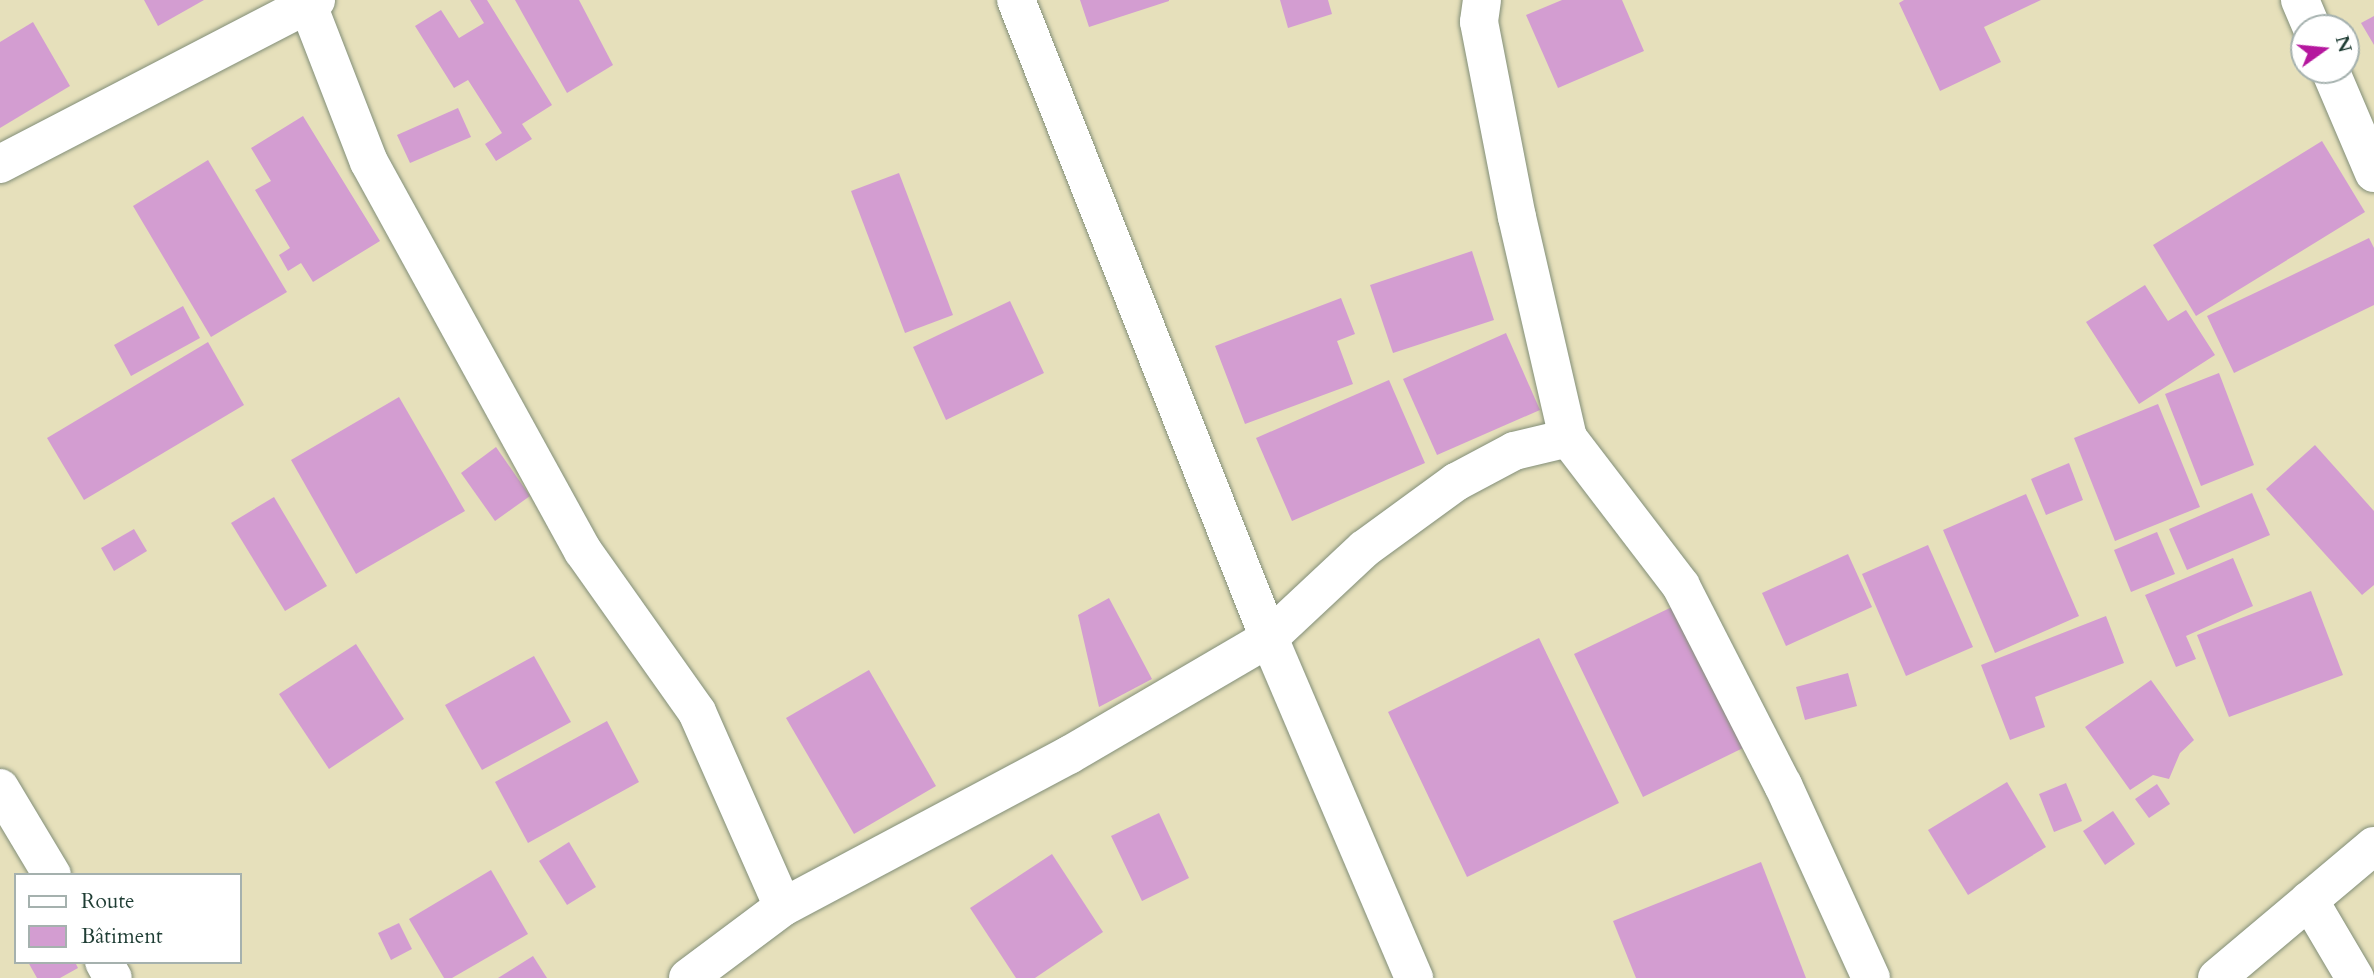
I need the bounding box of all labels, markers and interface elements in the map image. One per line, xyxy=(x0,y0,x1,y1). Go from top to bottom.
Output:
north arrow xyxy=(2290,14,2360,84)
text: N xyxy=(2329,33,2358,55)
legend xyxy=(14,873,242,964)
text: Route xyxy=(81,887,135,916)
text: Bâtiment xyxy=(81,922,163,951)

